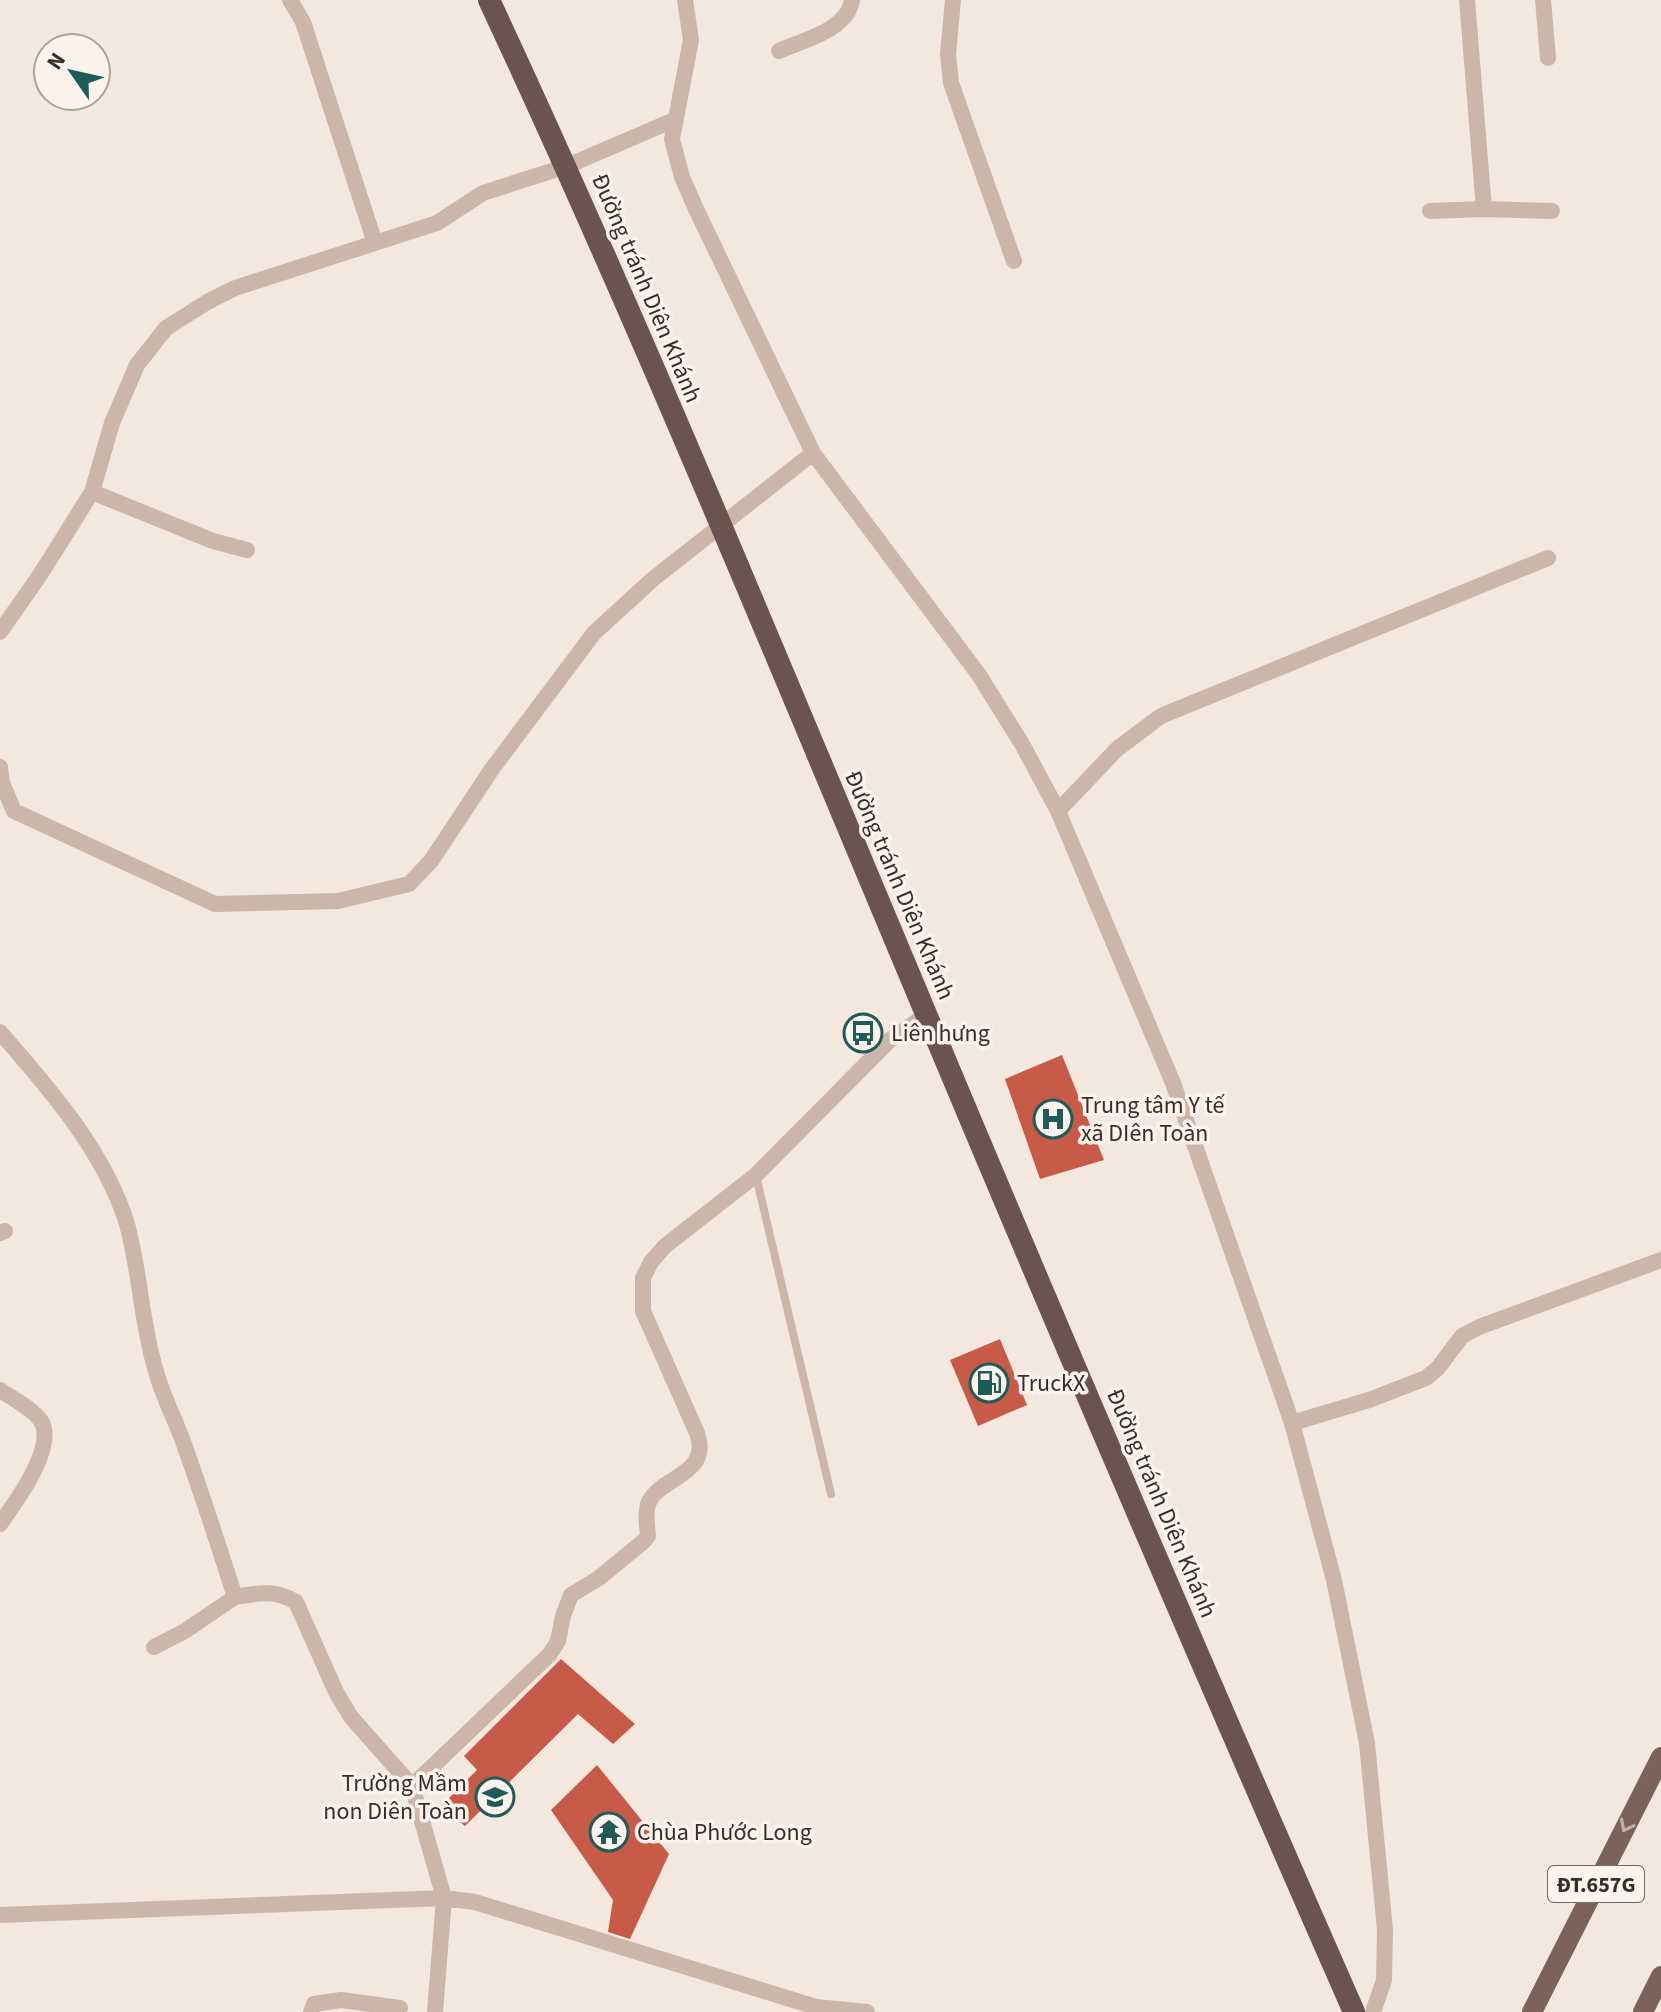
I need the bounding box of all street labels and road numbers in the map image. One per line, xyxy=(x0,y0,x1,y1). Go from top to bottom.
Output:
street label: Đường tránh Diên Khánh xyxy=(582,168,711,408)
street label: Đường tránh Diên Khánh xyxy=(835,765,964,1005)
street label: Đường tránh Diên Khánh xyxy=(1097,1383,1226,1623)
road number: ĐT.657G xyxy=(1548,1866,1644,1902)

